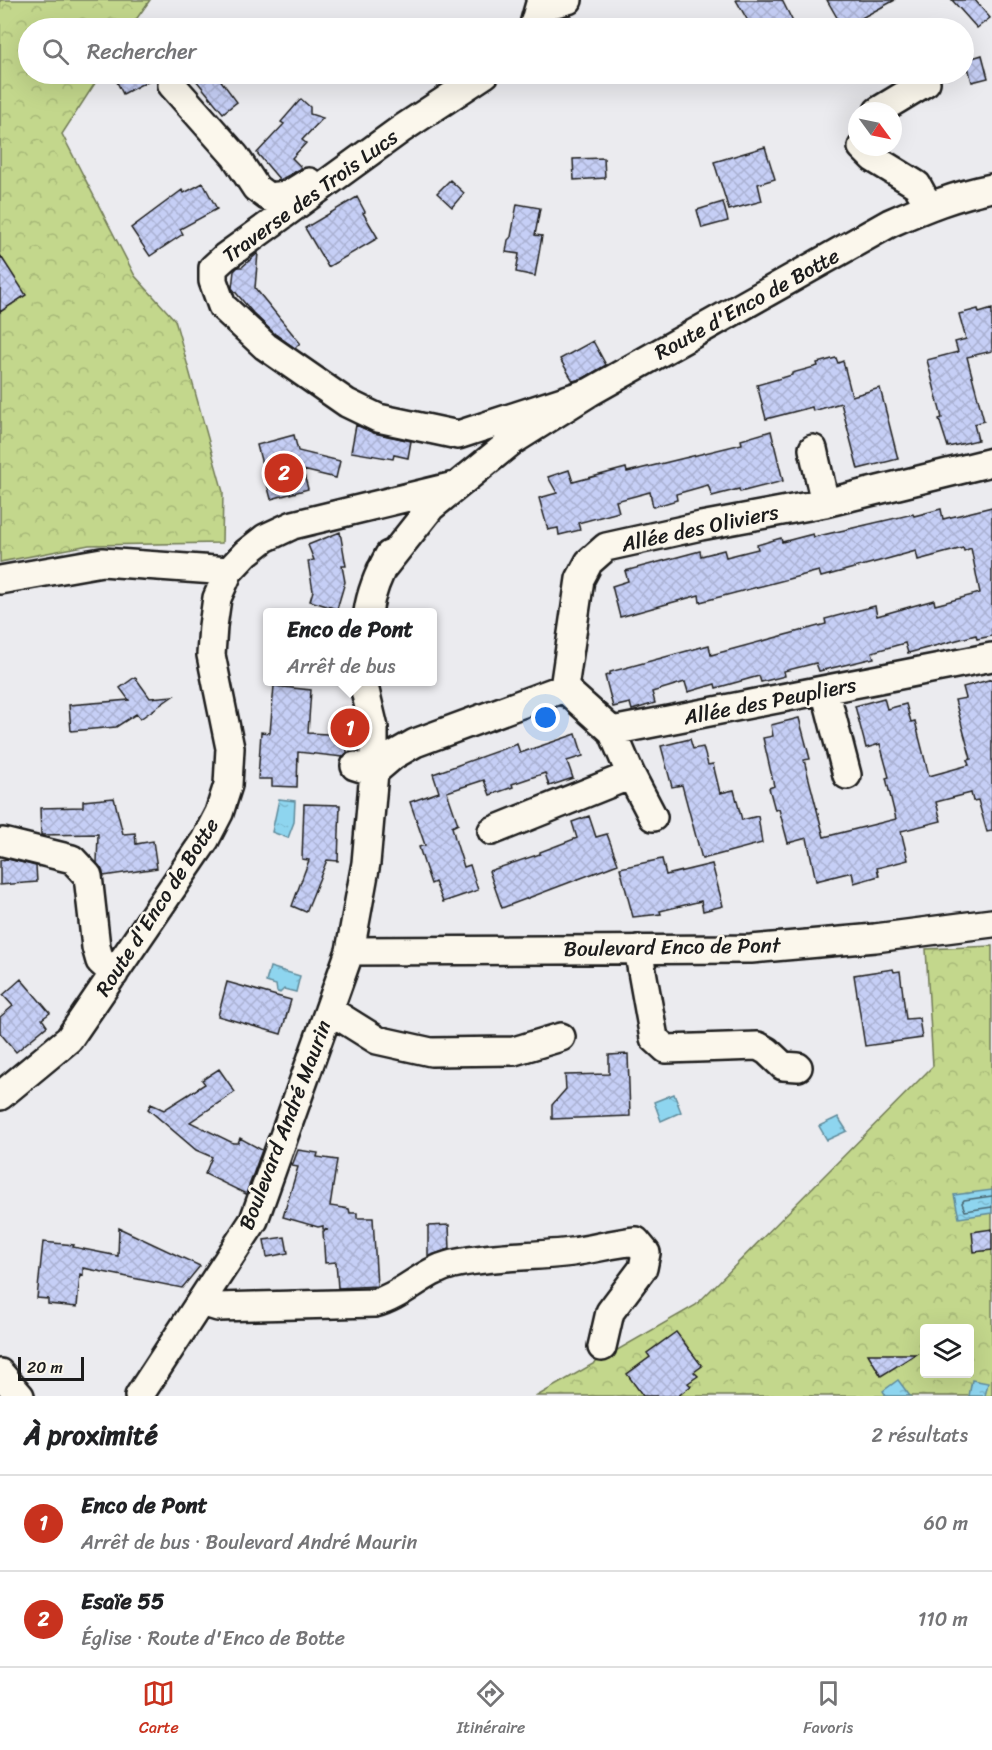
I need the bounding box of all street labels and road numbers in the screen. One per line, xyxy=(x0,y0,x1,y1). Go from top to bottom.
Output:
street label: Traverse des Trois Lucs xyxy=(214,119,407,273)
street label: Route d'Enco de Botte xyxy=(647,237,847,371)
street label: Allée des Oliviers xyxy=(617,493,782,563)
street label: Allée des Peupliers xyxy=(679,666,860,737)
street label: Route d'Enco de Botte xyxy=(85,810,229,1004)
street label: Boulevard Enco de Pont xyxy=(563,926,782,968)
street label: Boulevard André Maurin xyxy=(227,1014,343,1236)

